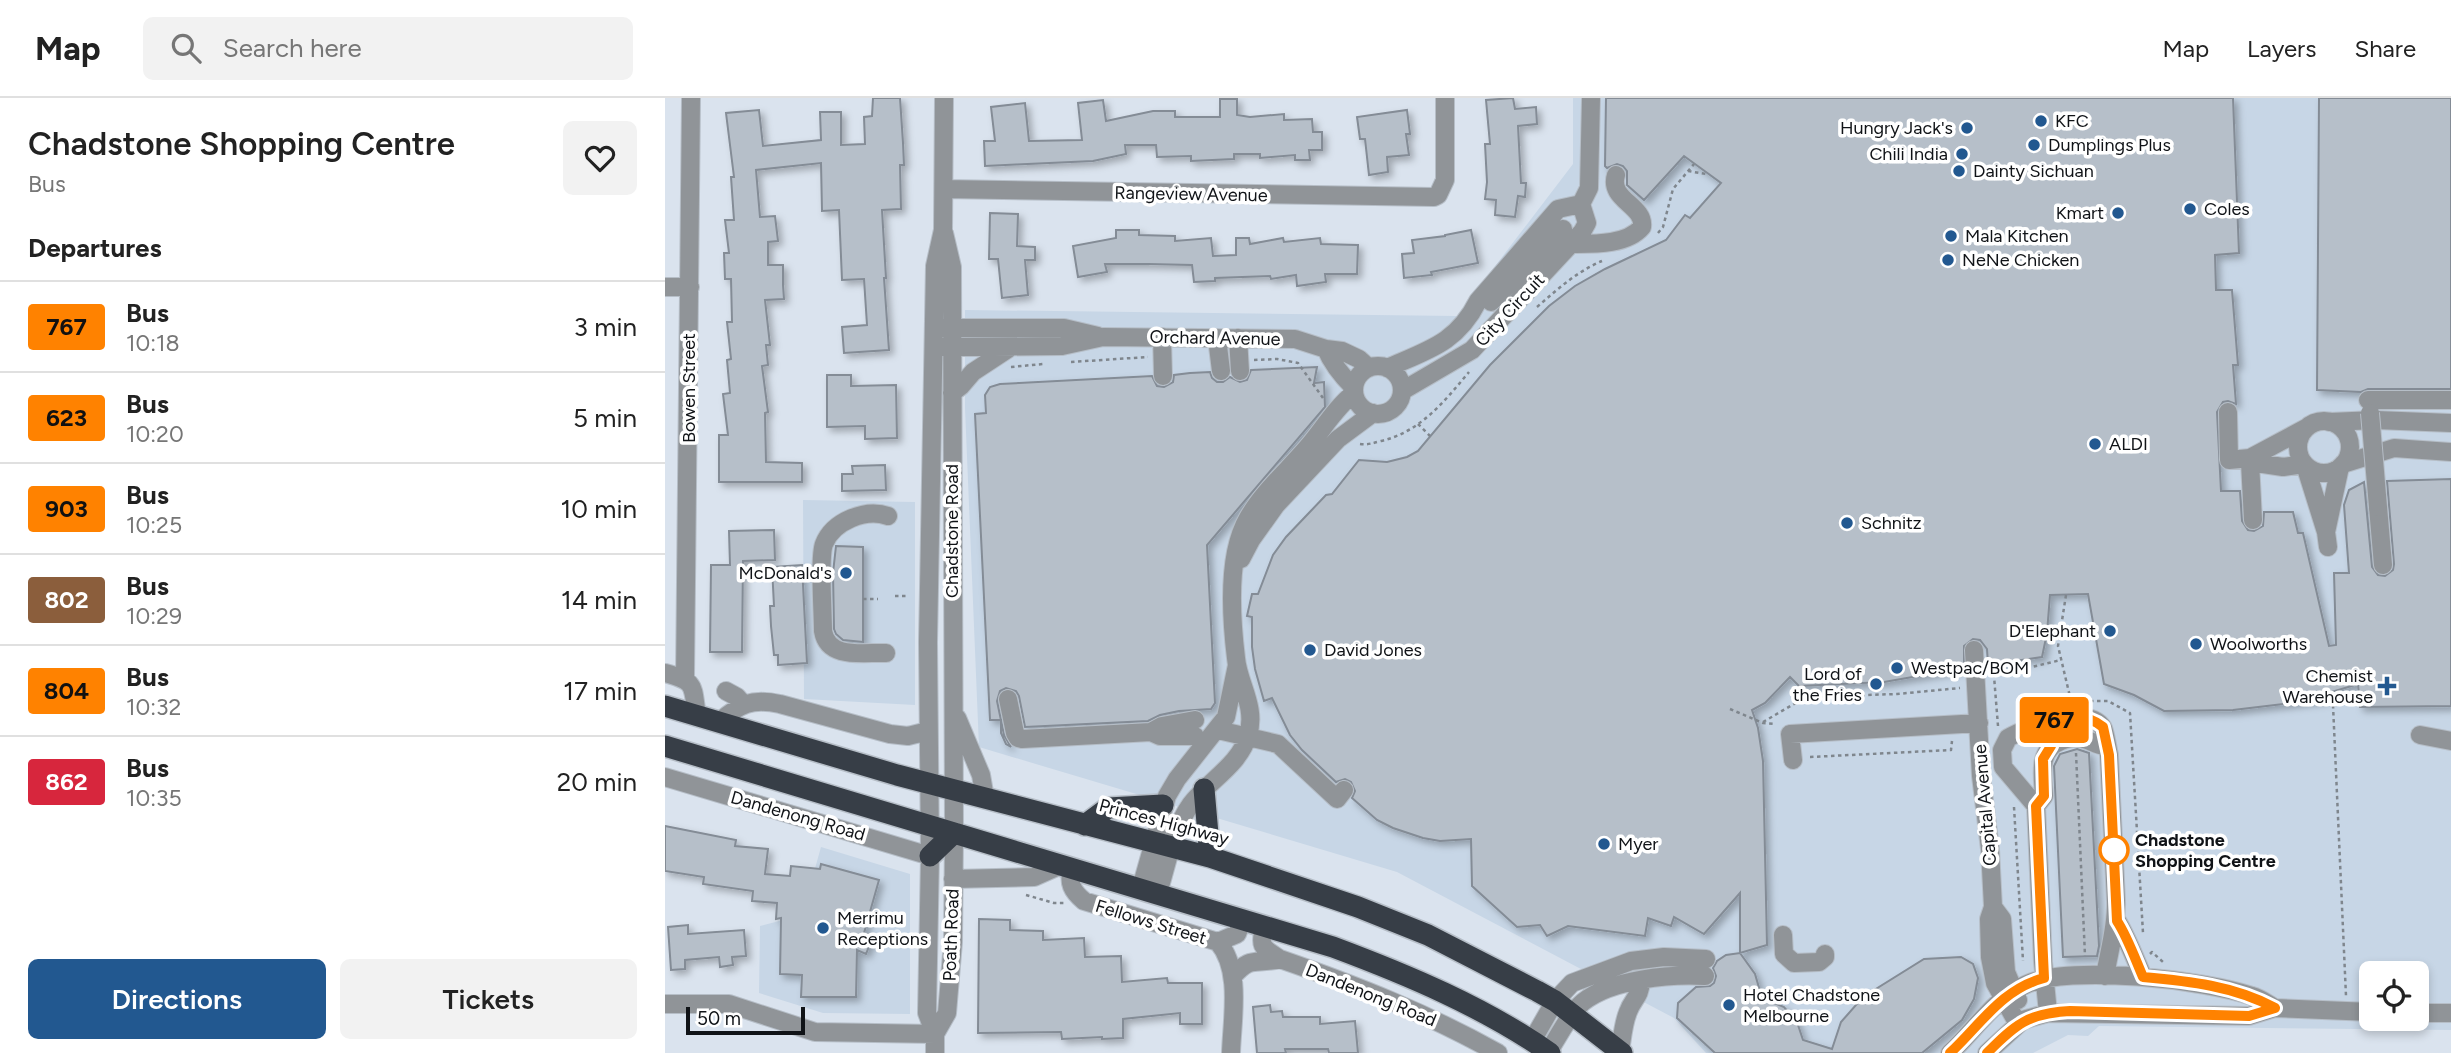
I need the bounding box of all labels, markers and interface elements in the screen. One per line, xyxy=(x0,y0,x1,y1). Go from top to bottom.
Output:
search box xyxy=(143,17,633,80)
text: Map xyxy=(35,29,101,68)
icon: search xyxy=(167,29,205,67)
text: Search here xyxy=(223,32,362,64)
text: Map xyxy=(2162,34,2209,63)
text: Layers xyxy=(2247,34,2316,63)
text: Share xyxy=(2354,34,2416,63)
place label: KFC xyxy=(2055,110,2089,132)
marker: KFC xyxy=(2033,113,2049,129)
place label: Hungry Jack's xyxy=(1840,117,1953,139)
marker: Hungry Jack's xyxy=(1959,120,1975,136)
button: heart xyxy=(563,121,637,195)
text: Chadstone Shopping Centre xyxy=(28,124,455,163)
place label: Dumplings Plus xyxy=(2048,134,2171,156)
marker: Dumplings Plus xyxy=(2026,137,2042,153)
place label: Chili India xyxy=(1869,143,1948,165)
marker: Chili India xyxy=(1954,146,1970,162)
place label: Dainty Sichuan xyxy=(1973,160,2094,182)
marker: Dainty Sichuan xyxy=(1951,163,1967,179)
text: Bus xyxy=(28,170,66,198)
street label: Rangeview Avenue xyxy=(1114,182,1268,206)
place label: Coles xyxy=(2204,198,2250,220)
marker: Coles xyxy=(2182,201,2198,217)
place label: Kmart xyxy=(2056,202,2104,224)
marker: Kmart xyxy=(2110,205,2126,221)
place label: Mala Kitchen xyxy=(1965,225,2069,247)
marker: Mala Kitchen xyxy=(1943,228,1959,244)
text: Departures xyxy=(28,232,162,264)
place label: NeNe Chicken xyxy=(1962,249,2079,271)
marker: NeNe Chicken xyxy=(1940,252,1956,268)
street label: City Circuit xyxy=(1471,269,1550,351)
text: Bus xyxy=(126,297,169,329)
text: 3 min xyxy=(574,311,637,343)
text: 767 xyxy=(46,312,87,341)
street label: Orchard Avenue xyxy=(1149,326,1281,350)
text: 10:18 xyxy=(126,329,180,357)
street label: Bowen Street xyxy=(678,333,700,443)
text: Bus xyxy=(126,388,169,420)
text: 5 min xyxy=(573,402,637,434)
text: 623 xyxy=(46,403,87,432)
text: 10:20 xyxy=(126,420,184,448)
place label: ALDI xyxy=(2109,433,2148,455)
marker: ALDI xyxy=(2087,436,2103,452)
street label: Chadstone Road xyxy=(941,464,963,598)
text: Bus xyxy=(126,479,169,511)
text: 10 min xyxy=(561,493,637,525)
text: 903 xyxy=(45,494,88,523)
text: 10:25 xyxy=(126,511,182,539)
place label: Schnitz xyxy=(1861,512,1922,534)
marker: Schnitz xyxy=(1839,515,1855,531)
place label: McDonald's xyxy=(738,562,832,584)
marker: McDonald's xyxy=(838,565,854,581)
text: Bus xyxy=(126,570,169,602)
text: 14 min xyxy=(561,584,637,616)
text: 802 xyxy=(44,585,89,614)
text: 10:29 xyxy=(126,602,182,630)
place label: D'Elephant xyxy=(2009,620,2096,642)
marker: D'Elephant xyxy=(2102,623,2118,639)
place label: Woolworths xyxy=(2210,633,2307,655)
marker: Woolworths xyxy=(2188,636,2204,652)
place label: David Jones xyxy=(1324,639,1422,661)
marker: David Jones xyxy=(1302,642,1318,658)
place label: Westpac/BOM xyxy=(1911,657,2029,679)
marker: Westpac/BOM xyxy=(1889,660,1905,676)
text: Bus xyxy=(126,661,169,693)
place label: Lord of the Fries xyxy=(1793,663,1862,706)
place label: Chemist Warehouse xyxy=(2283,665,2373,708)
text: 17 min xyxy=(563,675,637,707)
text: 804 xyxy=(44,676,89,705)
marker: Lord of the Fries xyxy=(1868,676,1884,692)
marker: Chemist Warehouse xyxy=(2379,678,2395,694)
text: 10:32 xyxy=(126,693,181,721)
line badge: 767 xyxy=(2014,697,2094,743)
text: 767 xyxy=(2034,705,2074,734)
street label: Capital Avenue xyxy=(1969,743,2001,867)
text: Bus xyxy=(126,752,169,784)
text: 20 min xyxy=(557,766,637,798)
text: 862 xyxy=(45,767,88,796)
text: 10:35 xyxy=(126,784,182,812)
street label: Dandenong Road xyxy=(728,786,868,846)
street label: Princes Highway xyxy=(1097,794,1232,850)
place label: Chadstone Shopping Centre xyxy=(2135,829,2276,872)
place label: Myer xyxy=(1618,833,1658,855)
marker: Chadstone Shopping Centre xyxy=(2099,835,2129,865)
marker: Myer xyxy=(1596,836,1612,852)
street label: Poath Road xyxy=(938,888,964,982)
street label: Fellows Street xyxy=(1093,895,1209,949)
place label: Merrimu Receptions xyxy=(837,907,928,950)
marker: Merrimu Receptions xyxy=(815,920,831,936)
button: Directions xyxy=(28,959,326,1039)
button: Tickets xyxy=(340,959,637,1039)
street label: Dandenong Road xyxy=(1302,959,1440,1031)
map controls xyxy=(2359,961,2429,1031)
button: locate xyxy=(2359,961,2429,1031)
place label: Hotel Chadstone Melbourne xyxy=(1743,984,1880,1027)
marker: Hotel Chadstone Melbourne xyxy=(1721,997,1737,1013)
scale bar xyxy=(686,1004,805,1036)
text: 50 m xyxy=(697,1007,741,1030)

